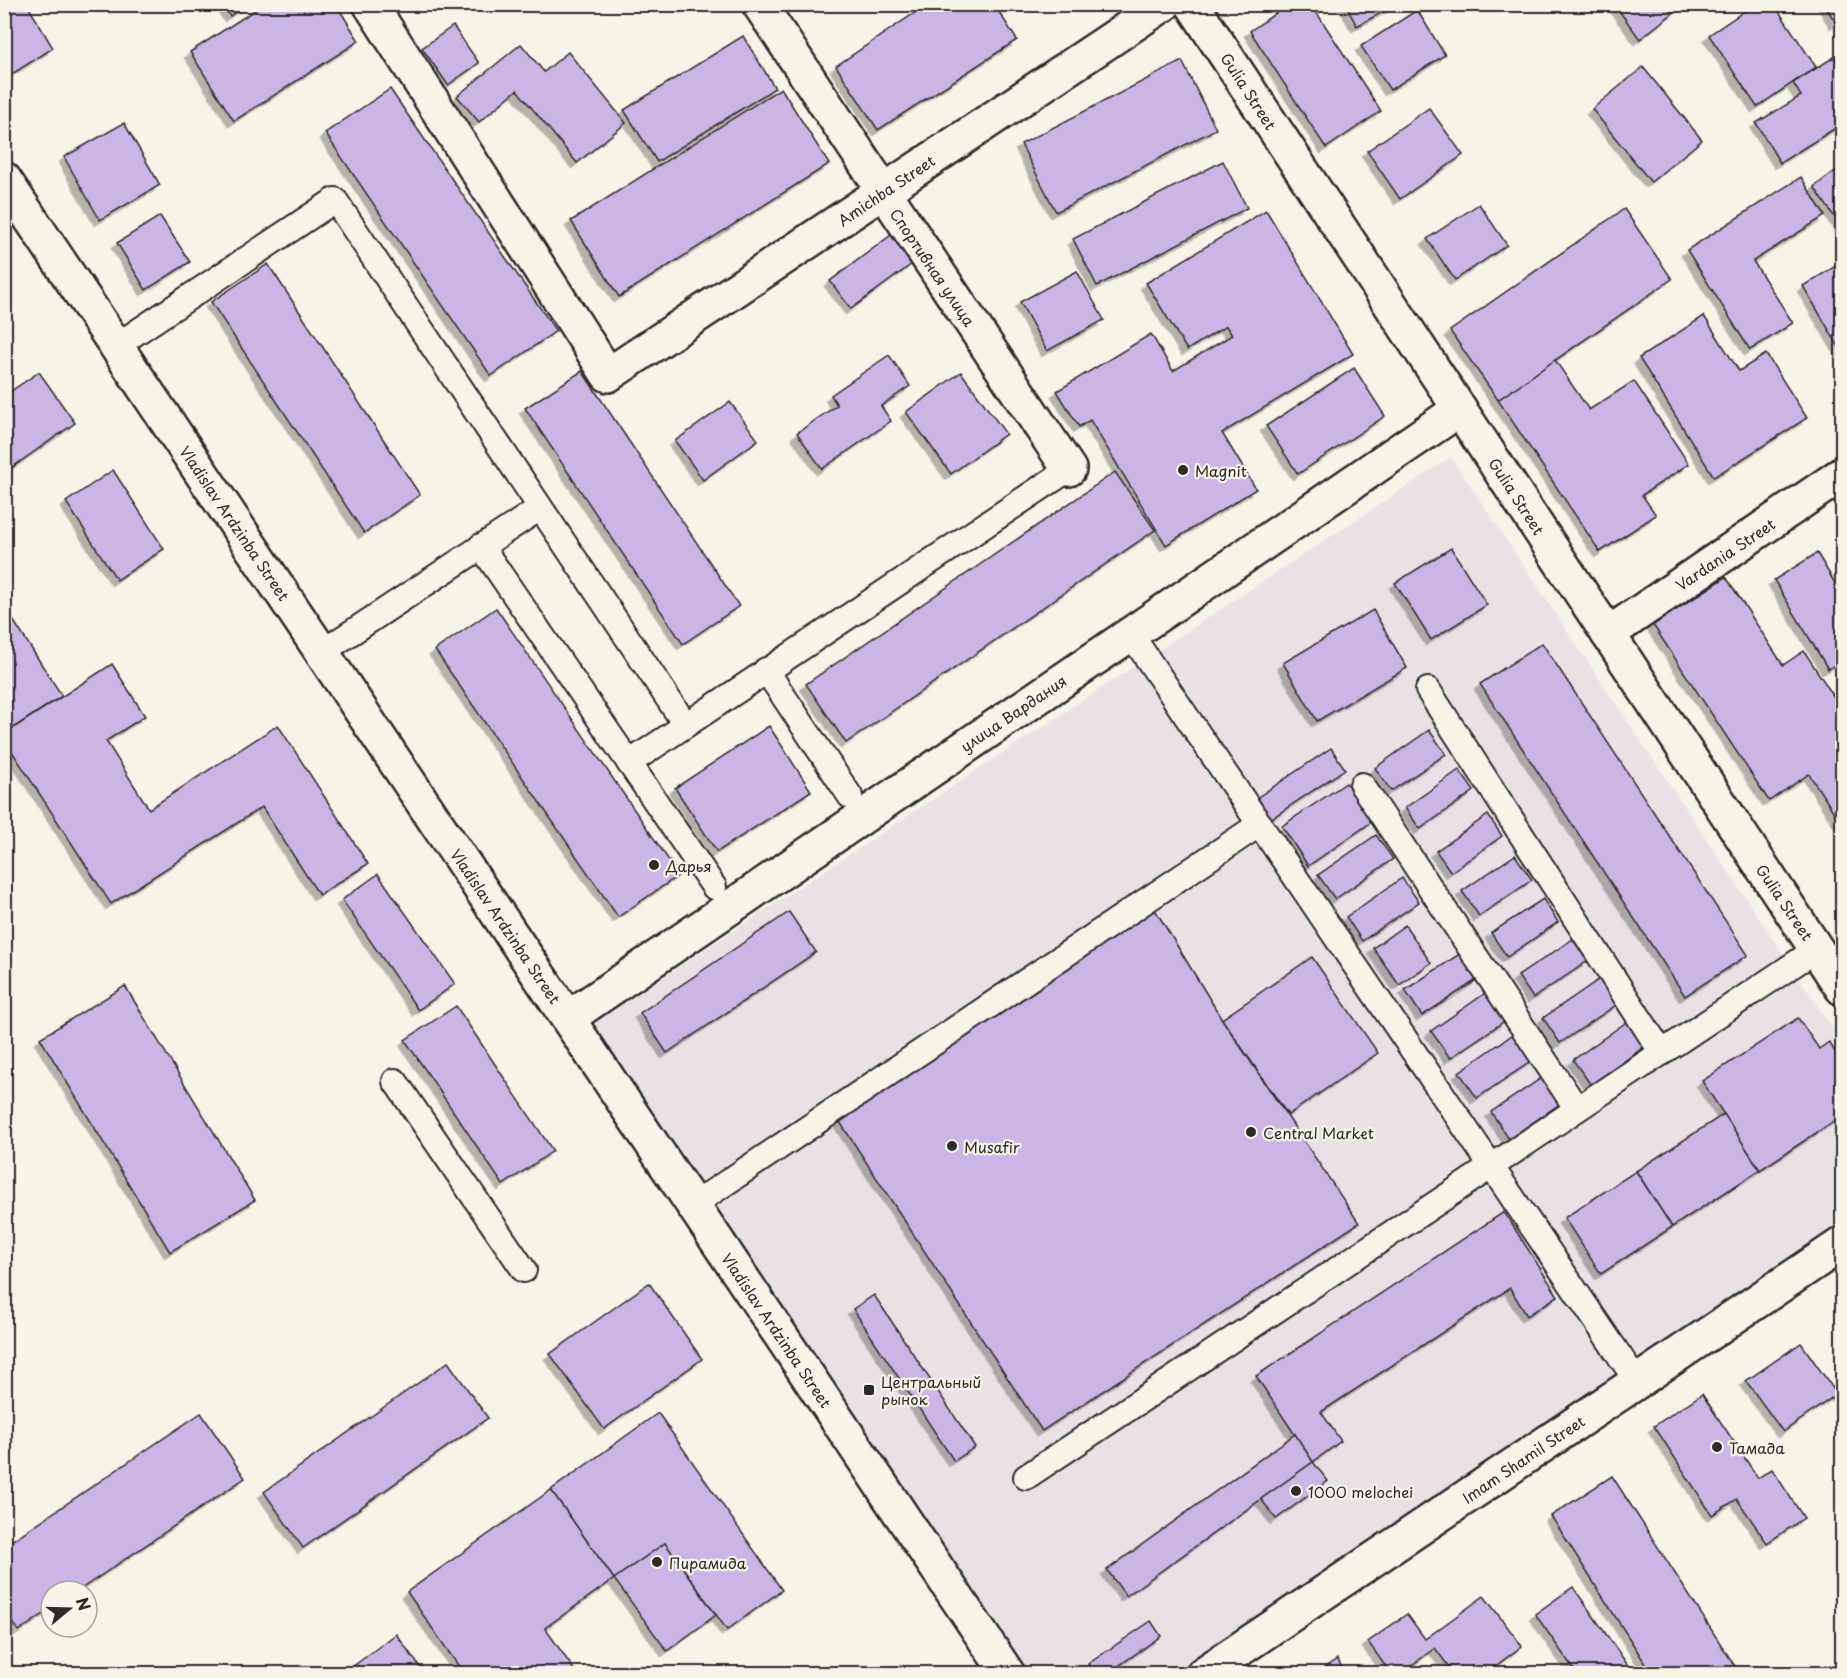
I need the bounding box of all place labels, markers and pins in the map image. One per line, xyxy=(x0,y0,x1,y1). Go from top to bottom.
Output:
place label: Magnit xyxy=(1195,459,1247,482)
marker: Magnit xyxy=(1176,463,1190,477)
place label: Дарья xyxy=(665,854,712,877)
marker: Дарья xyxy=(647,858,661,872)
place label: Central Market xyxy=(1263,1121,1374,1144)
marker: Central Market xyxy=(1244,1125,1258,1139)
place label: Musafir xyxy=(964,1135,1020,1158)
marker: Musafir xyxy=(945,1139,959,1153)
place label: Центральный рынок xyxy=(881,1370,981,1410)
marker: Центральный рынок xyxy=(862,1383,876,1397)
place label: Тамада xyxy=(1729,1436,1785,1459)
marker: Тамада xyxy=(1710,1440,1724,1454)
place label: 1000 melochei xyxy=(1308,1480,1413,1503)
marker: 1000 melochei xyxy=(1289,1484,1303,1498)
place label: Пирамида xyxy=(669,1551,747,1574)
marker: Пирамида xyxy=(650,1555,664,1569)

